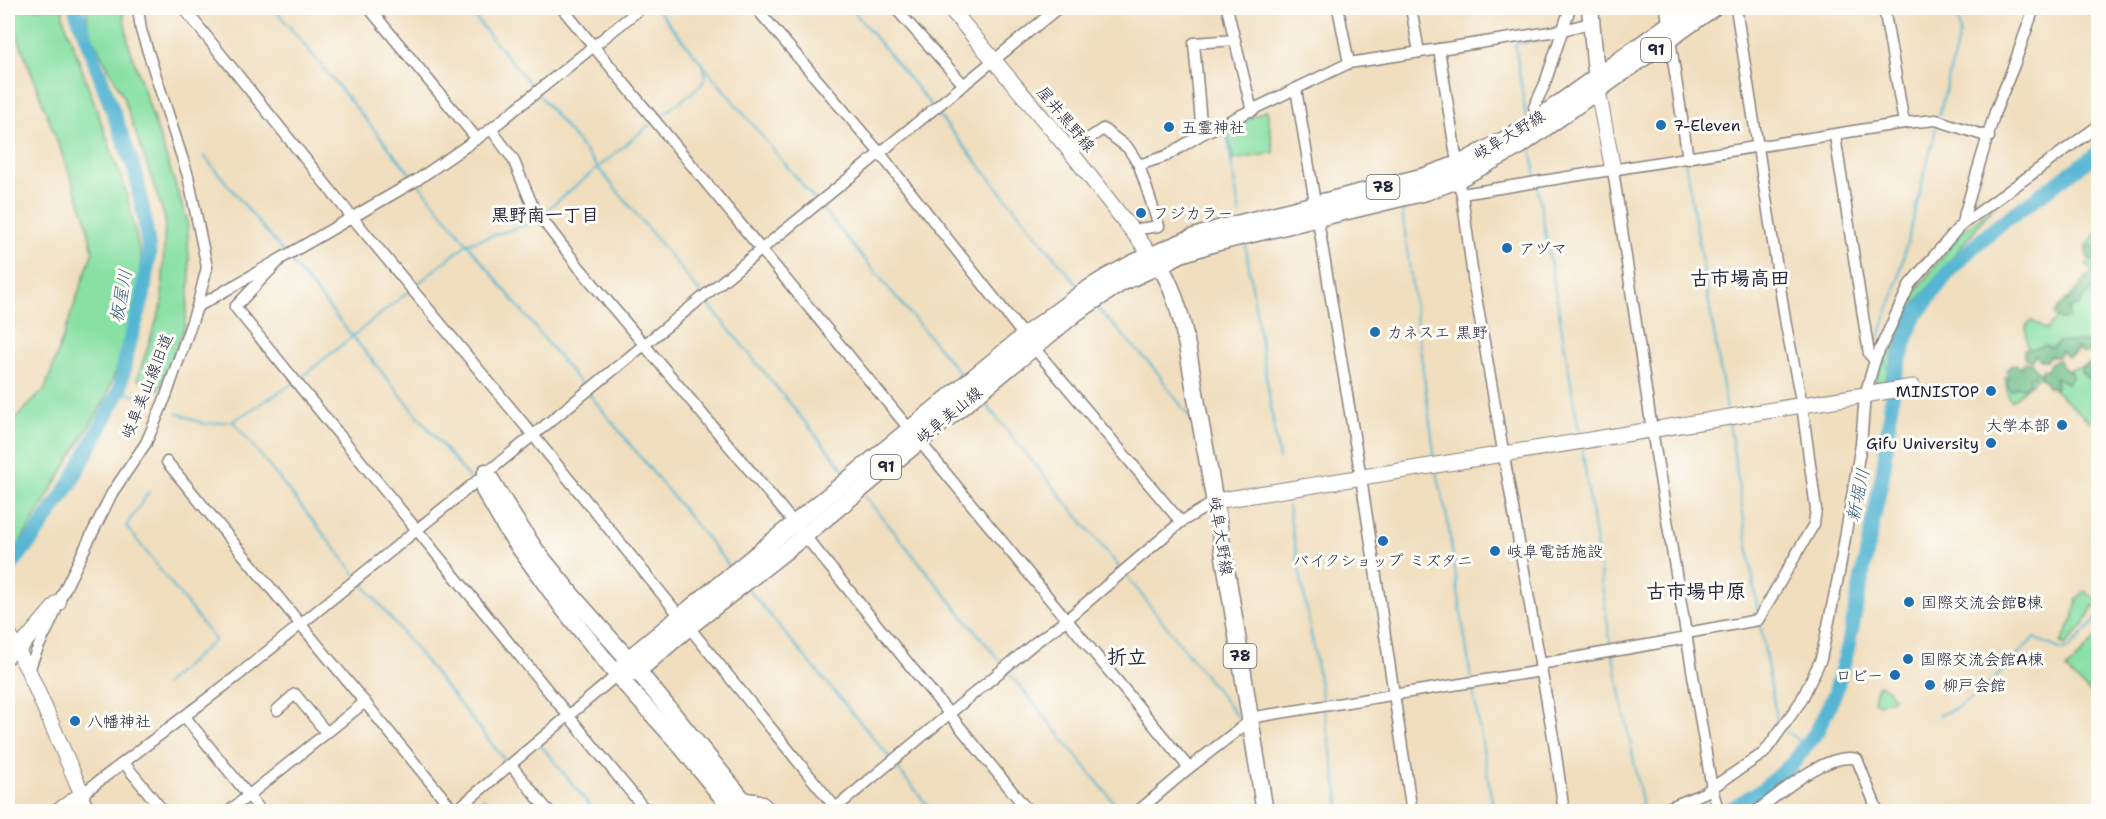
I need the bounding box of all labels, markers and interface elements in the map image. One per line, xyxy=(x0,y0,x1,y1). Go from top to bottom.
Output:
road number: 91 xyxy=(1641,38,1671,62)
street label: 屋井黒野線 xyxy=(1032,82,1100,156)
street label: 岐阜大野線 xyxy=(1469,105,1549,165)
place label: 7-Eleven xyxy=(1673,115,1741,136)
place label: 五霊神社 xyxy=(1181,117,1245,138)
marker: 7-Eleven xyxy=(1654,118,1668,132)
marker: 五霊神社 xyxy=(1162,120,1176,134)
road number: 78 xyxy=(1366,175,1400,199)
district label: 黒野南一丁目 xyxy=(491,203,599,227)
place label: フジカラー xyxy=(1153,203,1233,224)
marker: フジカラー xyxy=(1134,206,1148,220)
place label: アヅマ xyxy=(1519,238,1567,259)
marker: アヅマ xyxy=(1500,241,1514,255)
district label: 古市場高田 xyxy=(1690,265,1790,291)
water label: 板屋川 xyxy=(104,267,138,325)
place label: カネスエ 黒野 xyxy=(1387,322,1488,343)
marker: カネスエ 黒野 xyxy=(1368,325,1382,339)
street label: 岐阜美山線旧道 xyxy=(116,330,178,442)
place label: MINISTOP xyxy=(1896,381,1979,402)
street label: 岐阜美山線 xyxy=(911,382,987,448)
marker: MINISTOP xyxy=(1984,384,1998,398)
place label: 大学本部 xyxy=(1986,415,2050,436)
marker: 大学本部 xyxy=(2055,418,2069,432)
place label: Gifu University xyxy=(1866,433,1979,454)
marker: Gifu University xyxy=(1984,436,1998,450)
road number: 91 xyxy=(871,455,901,479)
water label: 新堀川 xyxy=(1841,466,1875,524)
street label: 岐阜大野線 xyxy=(1204,495,1238,577)
marker: バイクショップ ミズタニ xyxy=(1376,534,1390,548)
place label: 岐阜電話施設 xyxy=(1507,541,1603,562)
marker: 岐阜電話施設 xyxy=(1488,544,1502,558)
place label: バイクショップ ミズタニ xyxy=(1293,550,1473,571)
district label: 古市場中原 xyxy=(1646,578,1746,604)
place label: 国際交流会館B棟 xyxy=(1921,592,2042,613)
marker: 国際交流会館B棟 xyxy=(1902,595,1916,609)
district label: 折立 xyxy=(1107,644,1147,670)
road number: 78 xyxy=(1224,644,1256,668)
place label: 国際交流会館A棟 xyxy=(1920,649,2044,670)
marker: 国際交流会館A棟 xyxy=(1901,652,1915,666)
place label: ロビー xyxy=(1836,665,1883,686)
marker: ロビー xyxy=(1888,668,1902,682)
place label: 柳戸会館 xyxy=(1942,675,2006,696)
marker: 柳戸会館 xyxy=(1923,678,1937,692)
place label: 八幡神社 xyxy=(87,711,151,732)
marker: 八幡神社 xyxy=(68,714,82,728)

